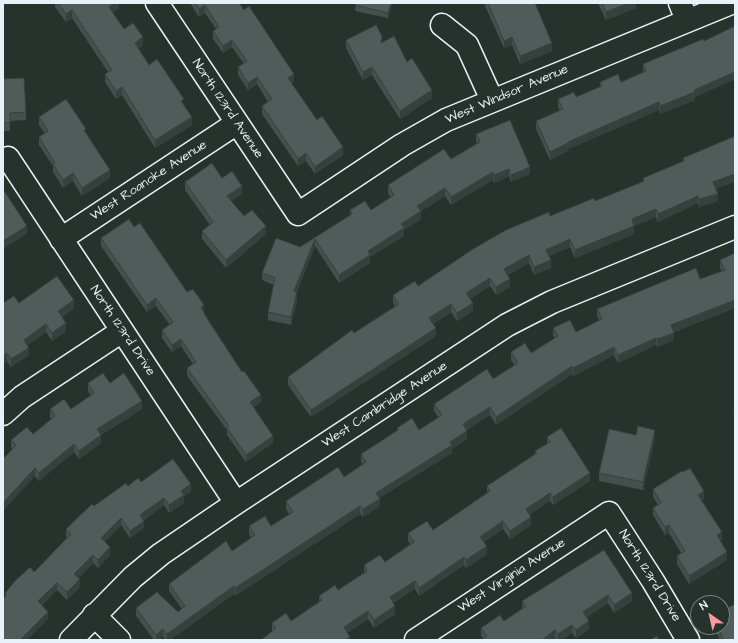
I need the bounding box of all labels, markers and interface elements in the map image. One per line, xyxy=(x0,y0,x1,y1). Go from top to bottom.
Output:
street label: North 123rd Avenue xyxy=(188,56,266,162)
street label: West Windsor Avenue xyxy=(443,62,571,128)
street label: West Roanoke Avenue xyxy=(88,138,210,224)
street label: North 123rd Drive xyxy=(86,283,158,379)
street label: West Cambridge Avenue xyxy=(319,359,451,451)
street label: North 123rd Drive xyxy=(614,527,684,625)
street label: West Virginia Avenue xyxy=(455,535,569,617)
north arrow xyxy=(690,595,730,635)
text: N xyxy=(697,597,711,614)

